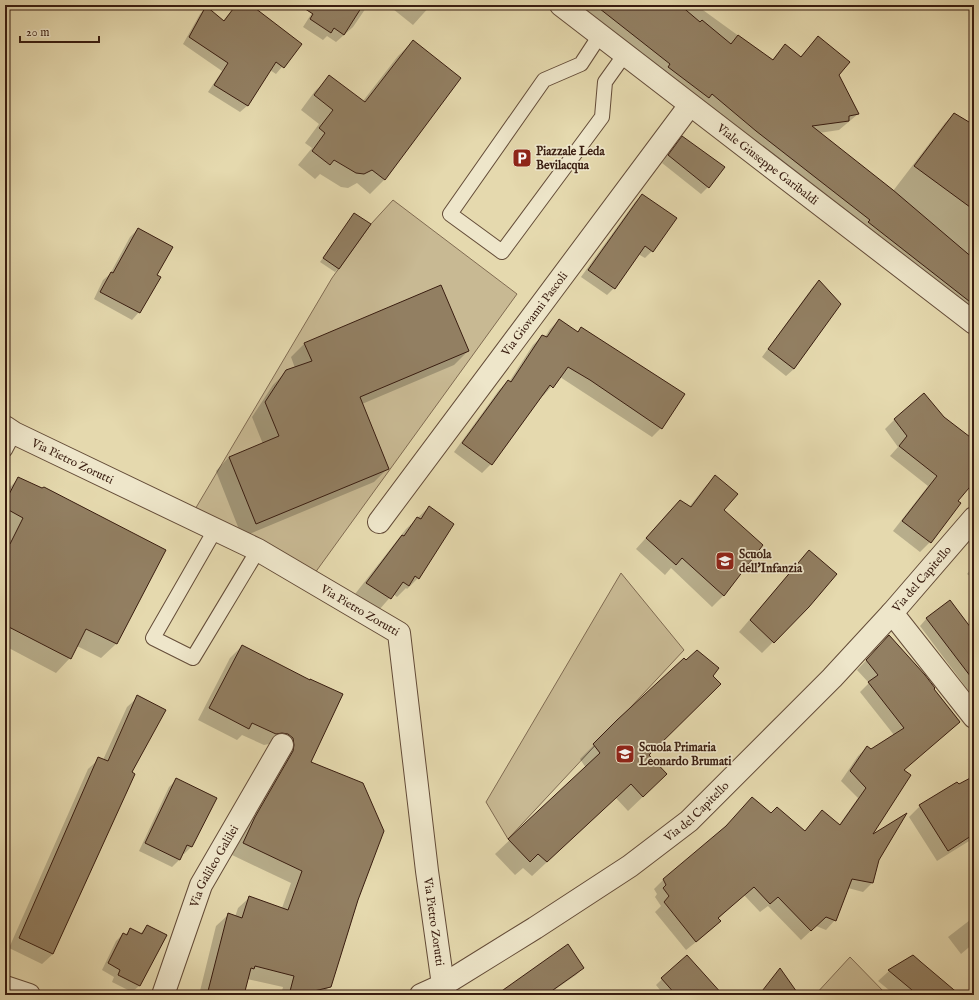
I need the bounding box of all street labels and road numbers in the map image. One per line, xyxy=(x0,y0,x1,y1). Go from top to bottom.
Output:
street label: Viale Giuseppe Garibaldi xyxy=(713,120,822,208)
street label: Via Giovanni Pascoli xyxy=(498,268,571,360)
street label: Via Pietro Zorutti xyxy=(28,435,116,487)
street label: Via del Capitello xyxy=(888,542,955,616)
street label: Via Pietro Zorutti xyxy=(317,581,402,639)
street label: Via del Capitello xyxy=(660,778,732,845)
street label: Via Galileo Galilei xyxy=(186,822,242,910)
street label: Via Pietro Zorutti xyxy=(420,876,448,967)

